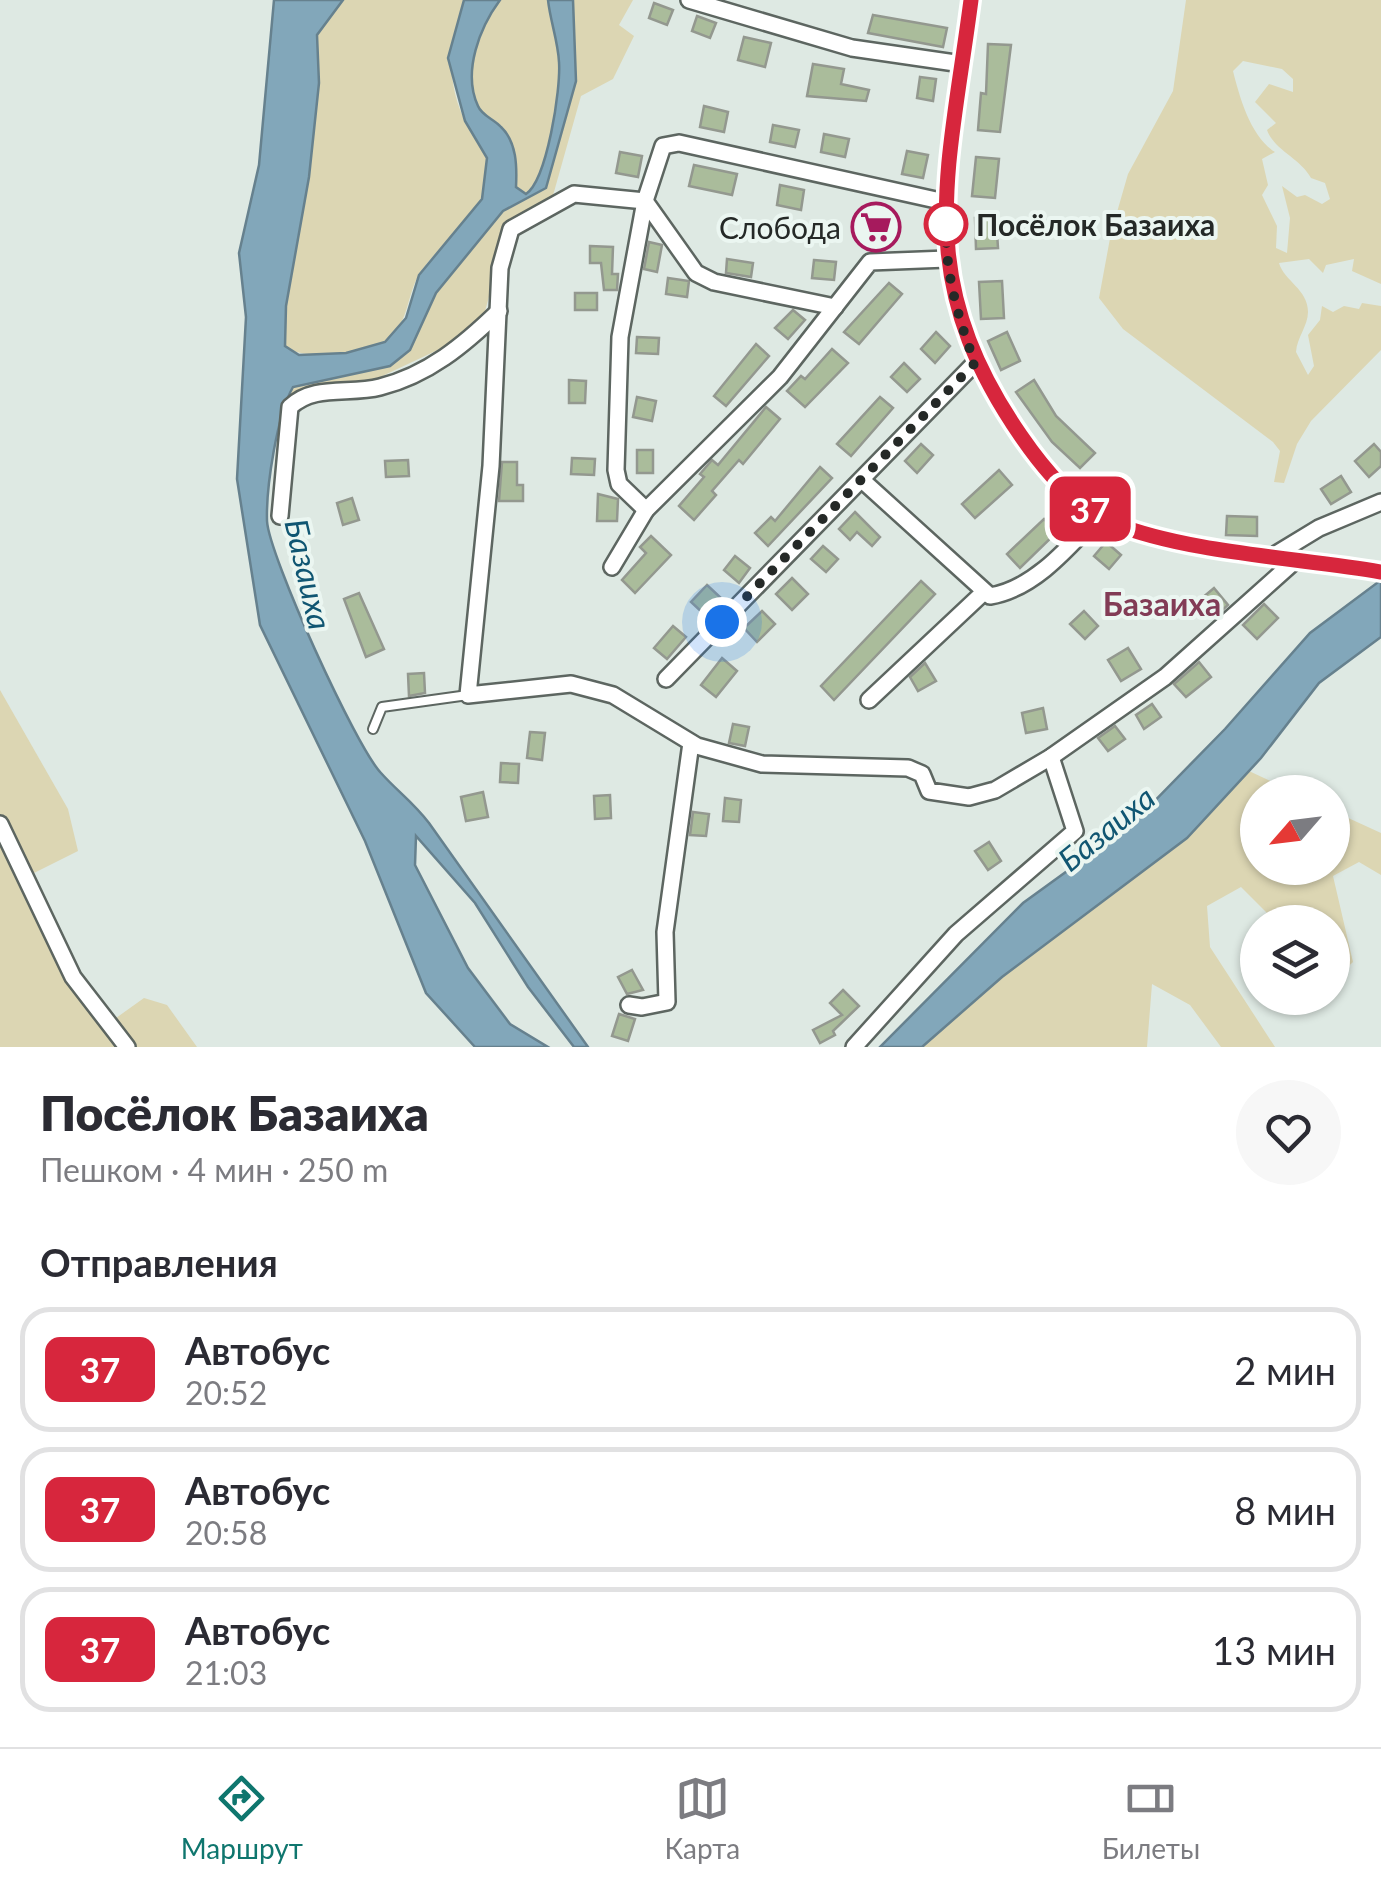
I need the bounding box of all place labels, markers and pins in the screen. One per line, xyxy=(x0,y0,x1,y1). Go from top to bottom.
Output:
supermarket icon: Слобода xyxy=(850,201,902,253)
marker: Посёлок Базаиха xyxy=(925,203,967,245)
place label: Посёлок Базаиха xyxy=(976,206,1215,242)
place label: Слобода xyxy=(719,209,841,245)

